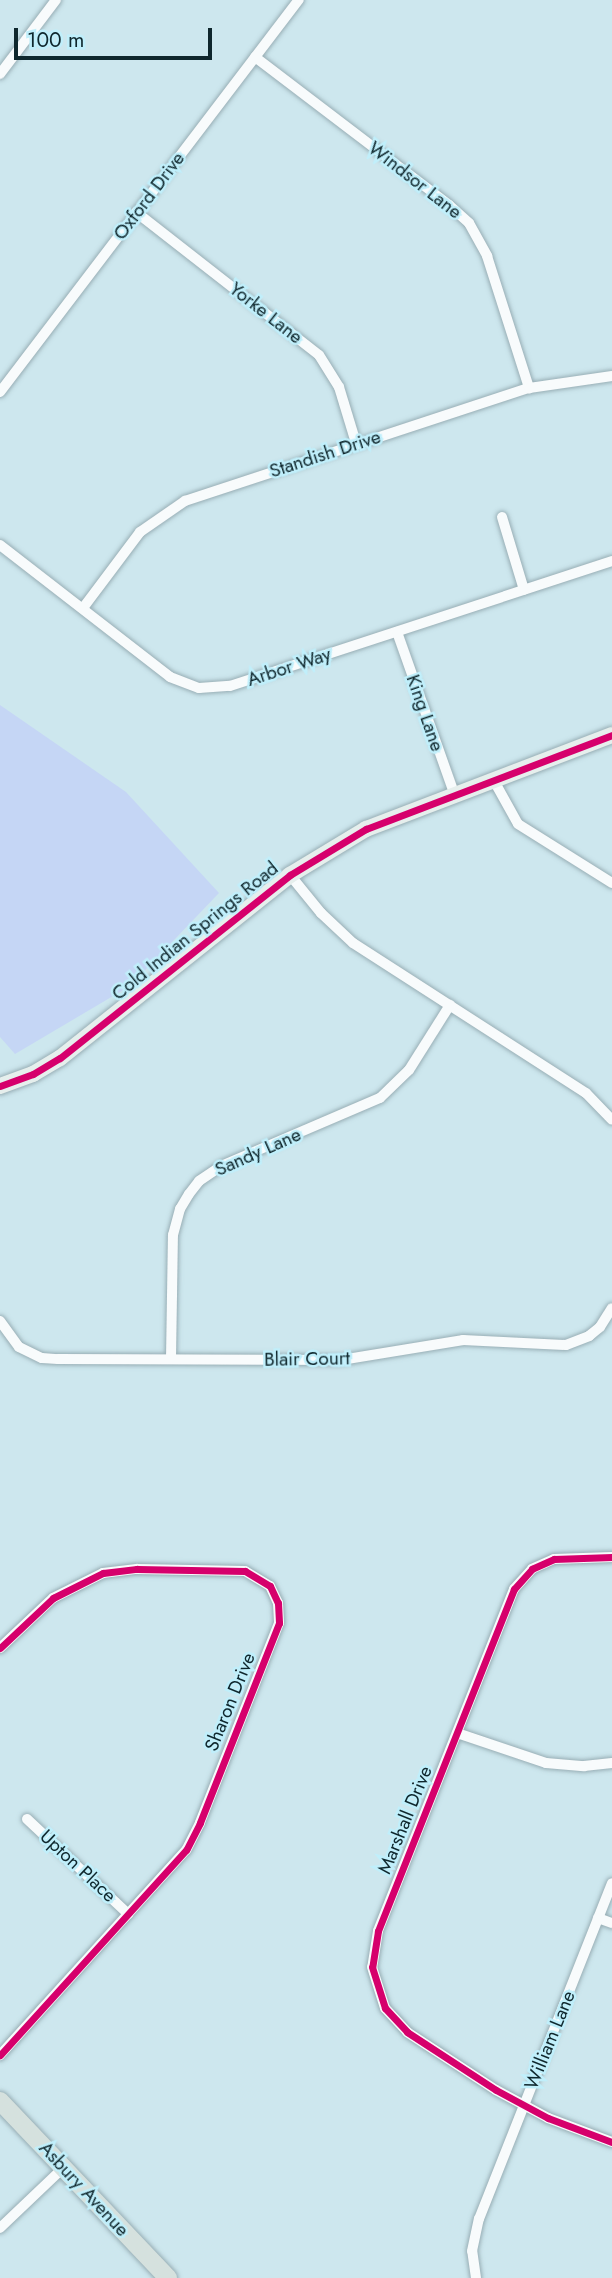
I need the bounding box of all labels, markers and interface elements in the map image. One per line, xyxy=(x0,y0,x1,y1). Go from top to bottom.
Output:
scale bar xyxy=(18,14,215,58)
text: 100 m xyxy=(27,25,84,55)
street label: Windsor Lane xyxy=(364,136,466,224)
street label: Oxford Drive xyxy=(109,148,189,244)
street label: Yorke Lane xyxy=(225,277,307,349)
street label: Standish Drive xyxy=(267,425,383,483)
street label: Arbor Way xyxy=(244,643,334,691)
street label: King Lane xyxy=(401,672,449,754)
street label: Cold Indian Springs Road xyxy=(107,857,283,1005)
street label: Sandy Lane xyxy=(211,1123,305,1181)
street label: Blair Court xyxy=(264,1347,350,1371)
street label: Sharon Drive xyxy=(200,1649,260,1755)
street label: Marshall Drive xyxy=(373,1763,437,1877)
street label: Upton Place xyxy=(35,1825,121,1907)
street label: William Lane xyxy=(520,1987,580,2093)
street label: Asbury Avenue xyxy=(34,2137,134,2241)

